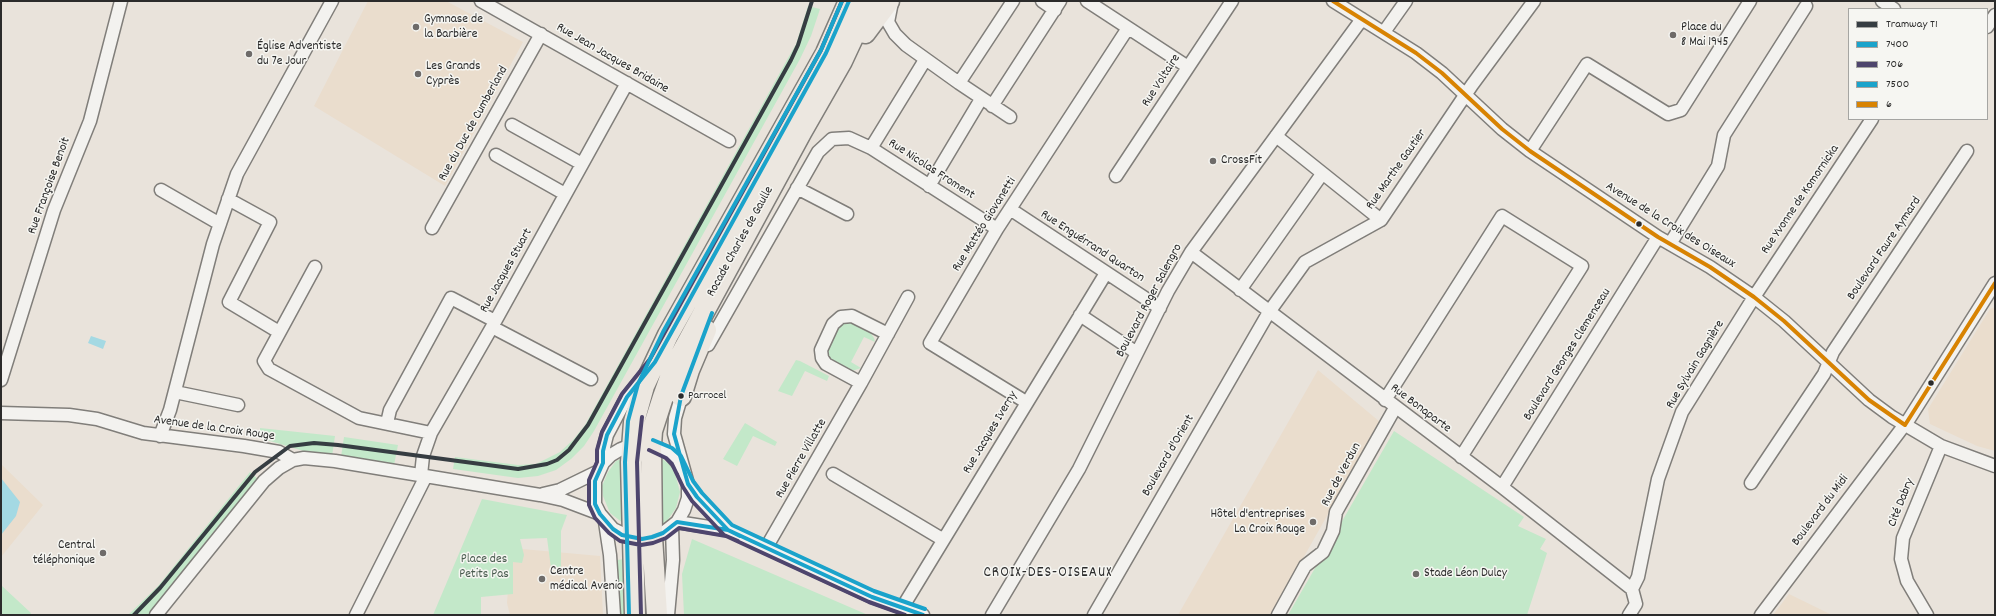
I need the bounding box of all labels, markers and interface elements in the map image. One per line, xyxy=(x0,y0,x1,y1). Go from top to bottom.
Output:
legend xyxy=(1848,8,1988,120)
place label: Gymnase de la Barbière xyxy=(424,12,483,43)
text: Tramway T1 xyxy=(1886,16,1938,33)
street label: Rue Jean Jacques Bridaine xyxy=(553,20,671,98)
place label: Place du 8 Mai 1945 xyxy=(1681,20,1728,51)
marker: Gymnase de la Barbière xyxy=(411,22,421,32)
marker: Place du 8 Mai 1945 xyxy=(1668,30,1678,40)
text: 7400 xyxy=(1886,36,1909,53)
place label: Église Adventiste du 7e Jour xyxy=(257,39,342,70)
marker: Église Adventiste du 7e Jour xyxy=(244,49,254,59)
street label: Rue Voltaire xyxy=(1139,52,1185,110)
text: 706 xyxy=(1886,56,1903,73)
place label: Les Grands Cyprès xyxy=(426,59,481,90)
street label: Rue du Duc de Cumberland xyxy=(436,64,512,184)
marker: Les Grands Cyprès xyxy=(413,69,423,79)
text: 7500 xyxy=(1886,76,1909,93)
text: 6 xyxy=(1886,96,1892,113)
street label: Rue Marthe Gautier xyxy=(1363,127,1431,213)
street label: Rue Françoise Benoit xyxy=(25,136,75,236)
street label: Rue Nicolas Froment xyxy=(885,136,977,204)
street label: Rue Yvonne de Komornicka xyxy=(1759,142,1843,258)
place label: CrossFit xyxy=(1221,153,1262,169)
marker: CrossFit xyxy=(1208,156,1218,166)
street label: Rue Mattéo Giovanetti xyxy=(950,175,1020,275)
street label: Avenue de la Croix des Oiseaux xyxy=(1602,179,1738,273)
street label: Rocade Charles de Gaulle xyxy=(704,184,778,300)
street label: Boulevard Faure Aymard xyxy=(1845,194,1925,304)
street label: Rue Enguérrand Quarton xyxy=(1037,208,1147,286)
unlabelled marker xyxy=(1634,219,1644,229)
street label: Rue Jacques Stuart xyxy=(477,226,537,316)
street label: Boulevard Roger Salengro xyxy=(1114,242,1186,360)
street label: Boulevard Georges Clemenceau xyxy=(1521,286,1615,424)
street label: Rue Sylvain Gagnière xyxy=(1663,318,1729,412)
unlabelled marker xyxy=(1926,378,1936,388)
street label: Rue Bonaparte xyxy=(1387,381,1453,437)
place label: Parrocel xyxy=(688,389,726,403)
street label: Rue Jacques Iverny xyxy=(960,389,1022,477)
marker: Parrocel xyxy=(676,391,686,401)
street label: Boulevard d'Orient xyxy=(1139,412,1199,500)
street label: Avenue de la Croix Rouge xyxy=(153,413,275,445)
street label: Rue Pierre Villatte xyxy=(773,416,831,502)
street label: Rue de Verdun xyxy=(1319,440,1365,510)
street label: Boulevard du Midi xyxy=(1789,472,1853,550)
street label: Cité Dabry xyxy=(1885,477,1919,529)
place label: Hôtel d'entreprises La Croix Rouge xyxy=(1210,507,1305,538)
marker: Hôtel d'entreprises La Croix Rouge xyxy=(1308,517,1318,527)
place label: Central téléphonique xyxy=(33,538,95,569)
marker: Central téléphonique xyxy=(98,548,108,558)
park label: Place des Petits Pas xyxy=(459,552,509,583)
place label: Centre médical Avenio xyxy=(550,564,623,595)
district label: CROIX-DES-OISEAUX xyxy=(983,565,1113,583)
place label: Stade Léon Dulcy xyxy=(1424,566,1507,582)
marker: Stade Léon Dulcy xyxy=(1411,569,1421,579)
marker: Centre médical Avenio xyxy=(537,574,547,584)

